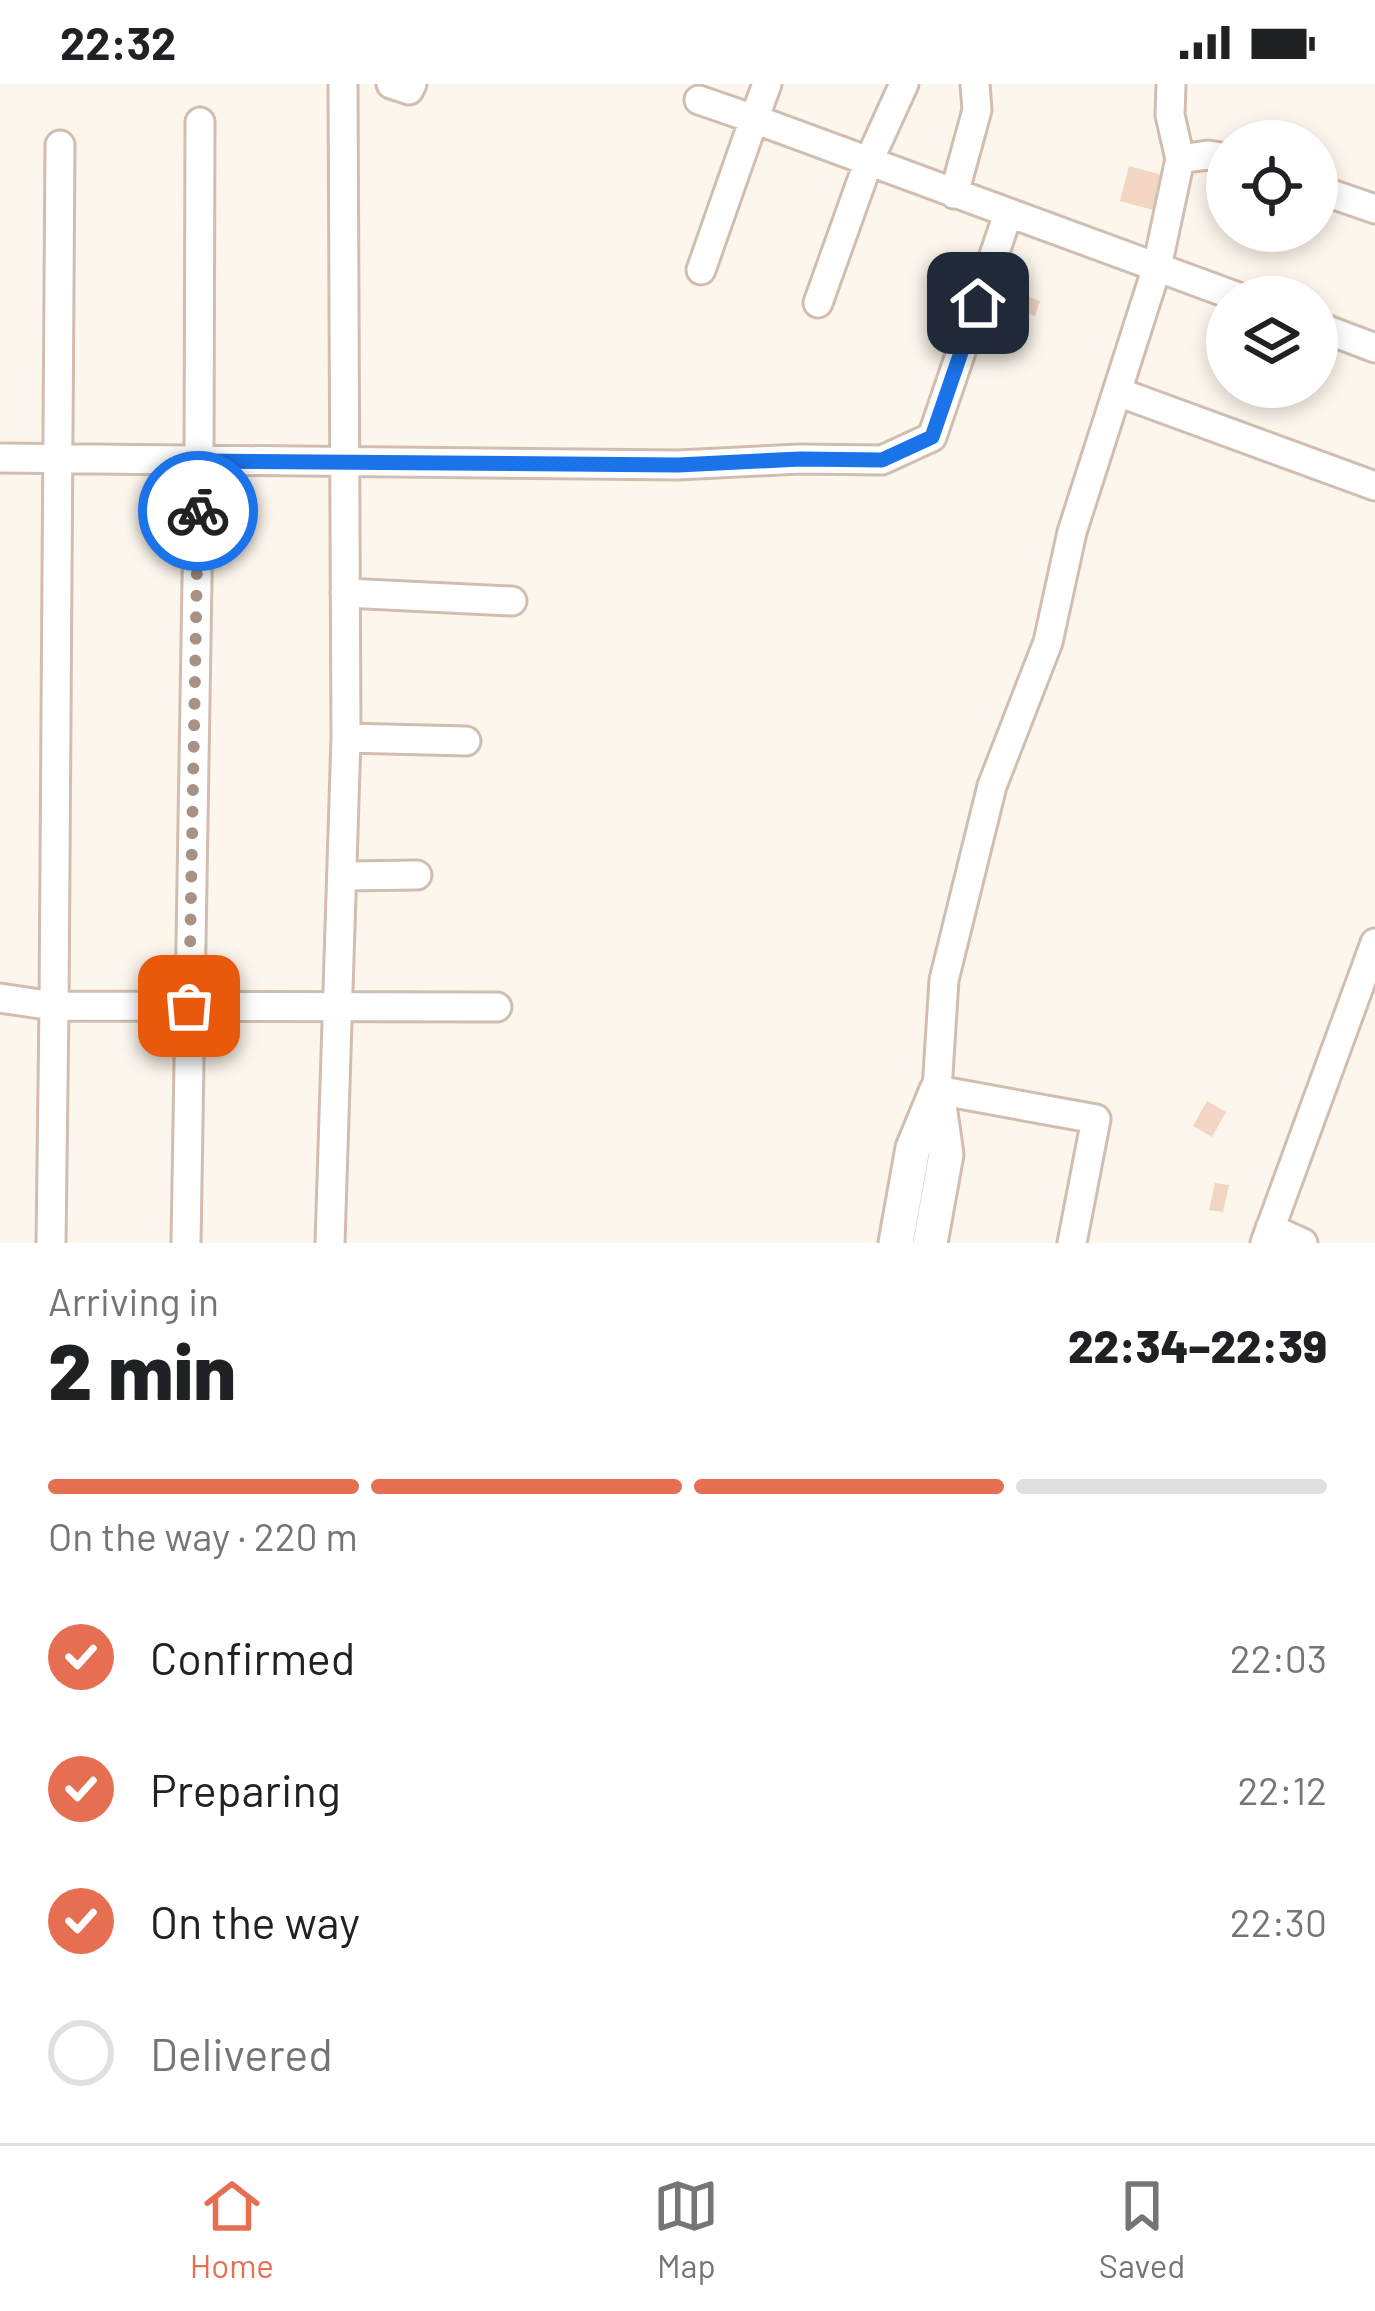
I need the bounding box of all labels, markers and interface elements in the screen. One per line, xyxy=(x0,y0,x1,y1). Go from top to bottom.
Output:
text: 22:32 xyxy=(60,15,176,69)
map controls xyxy=(1206,120,1338,408)
button: locate xyxy=(1206,120,1338,252)
pin xyxy=(927,252,1029,354)
icon: home xyxy=(945,270,1011,336)
button: layers xyxy=(1206,276,1338,408)
courier xyxy=(138,451,258,571)
icon: bike xyxy=(165,478,231,544)
pin xyxy=(138,955,240,1057)
icon: bag xyxy=(156,973,222,1039)
text: Arriving in xyxy=(48,1277,219,1324)
text: 22:34–22:39 xyxy=(1068,1318,1327,1372)
text: 2 min xyxy=(48,1322,236,1416)
text: On the way · 220 m xyxy=(48,1512,358,1559)
icon: check xyxy=(48,1624,114,1690)
text: Confirmed xyxy=(150,1630,355,1684)
text: 22:03 xyxy=(1230,1634,1327,1681)
icon: check xyxy=(48,1756,114,1822)
text: Preparing xyxy=(150,1762,341,1816)
text: 22:12 xyxy=(1237,1766,1327,1813)
icon: check xyxy=(48,1888,114,1954)
text: On the way xyxy=(150,1894,360,1948)
text: 22:30 xyxy=(1230,1898,1327,1945)
text: Delivered xyxy=(150,2026,333,2080)
tab: Home xyxy=(190,2173,274,2285)
tab: Map xyxy=(653,2173,719,2285)
tab: Saved xyxy=(1099,2173,1185,2285)

